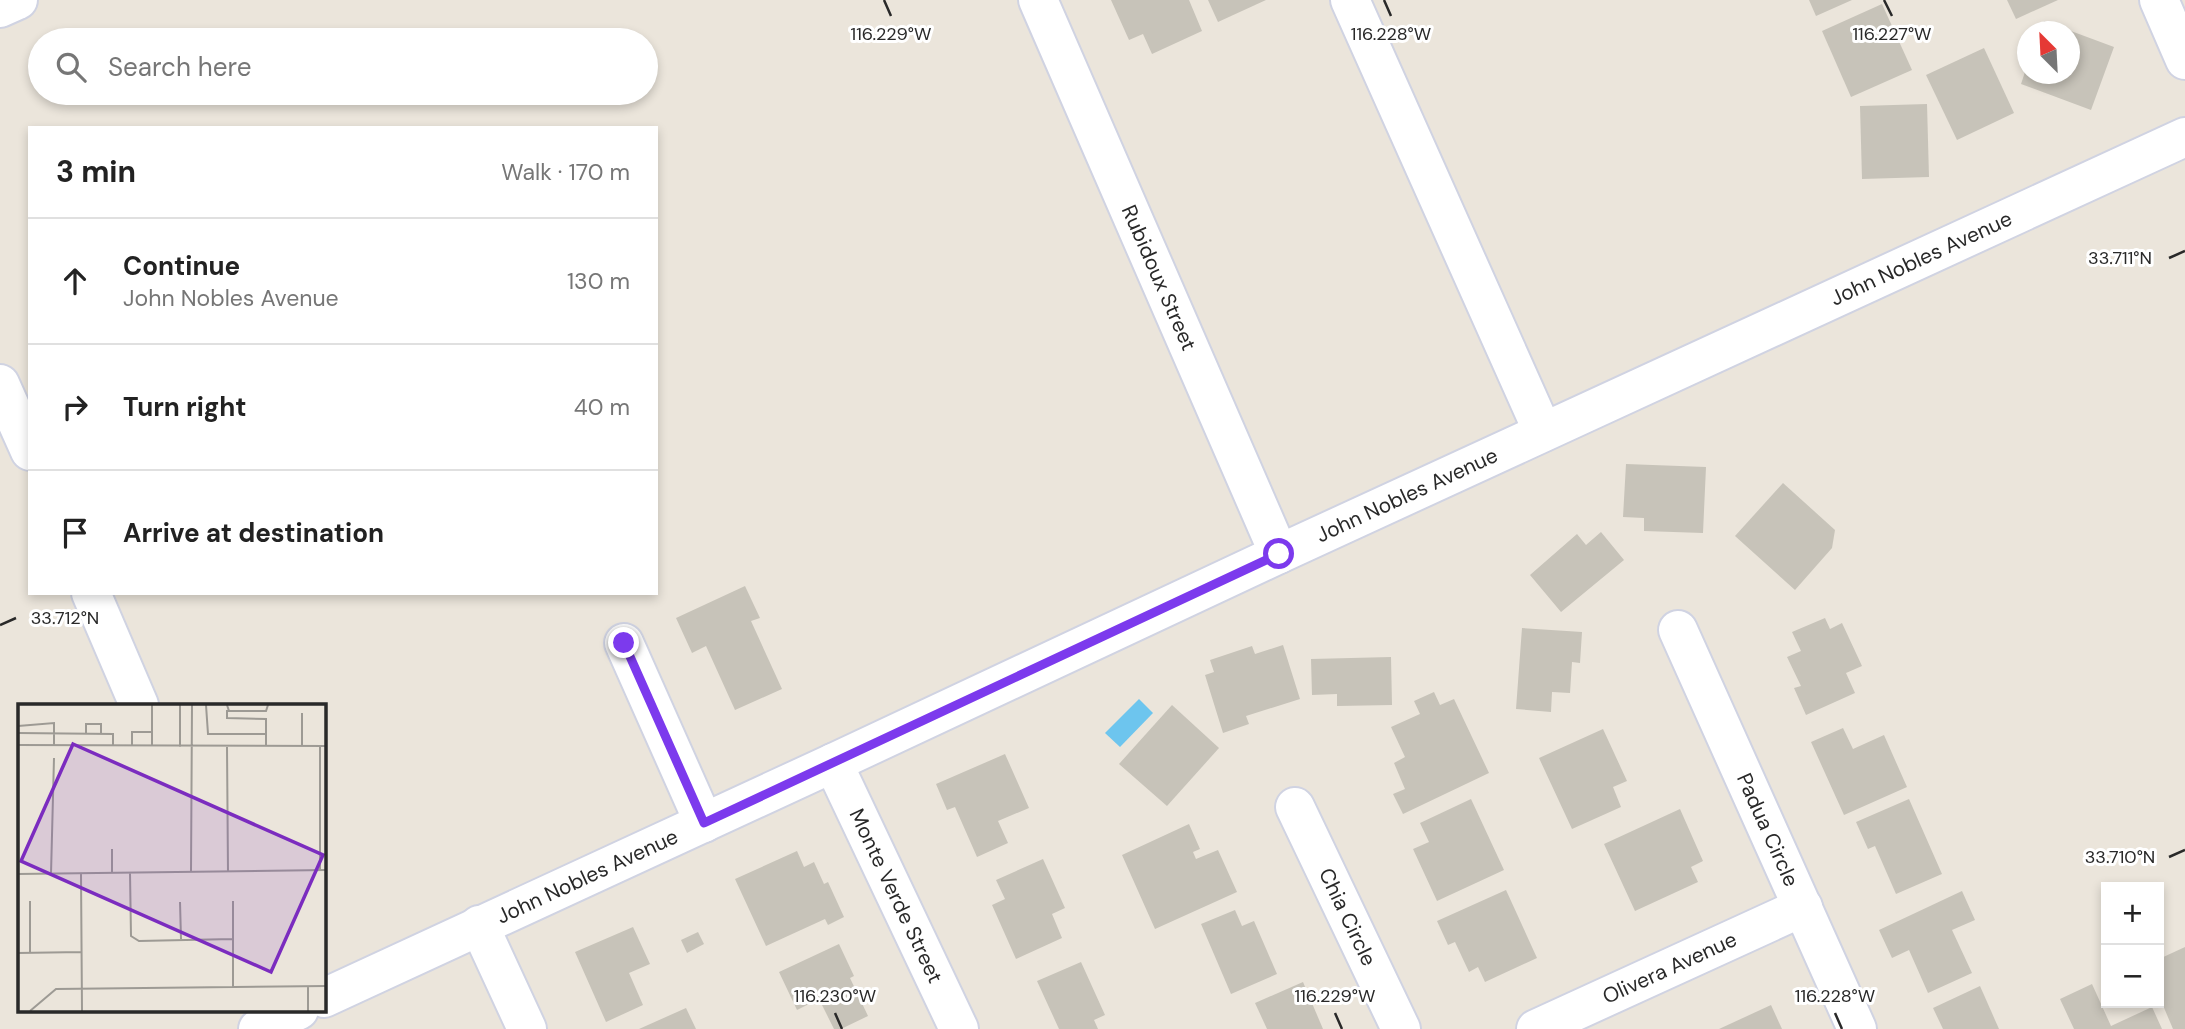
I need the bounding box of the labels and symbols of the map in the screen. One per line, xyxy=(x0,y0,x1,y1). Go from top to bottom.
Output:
north arrow xyxy=(2017,21,2080,84)
text: 116.229°W xyxy=(851,22,931,46)
text: 116.228°W xyxy=(1351,22,1431,46)
text: 116.227°W xyxy=(1852,22,1932,46)
street label: Rubidoux Street xyxy=(1115,201,1203,355)
street label: John Nobles Avenue xyxy=(1826,205,2016,312)
text: 33.711°N xyxy=(2088,246,2152,270)
street label: John Nobles Avenue xyxy=(1312,441,1502,549)
route start xyxy=(1263,538,1294,569)
text: 33.712°N xyxy=(31,606,99,630)
route end xyxy=(608,627,639,658)
inset map xyxy=(18,704,326,1012)
street label: Padua Circle xyxy=(1730,769,1805,891)
street label: Monte Verde Street xyxy=(843,804,949,988)
street label: John Nobles Avenue xyxy=(492,822,683,930)
text: 33.710°N xyxy=(2085,845,2155,869)
street label: Chia Circle xyxy=(1312,864,1383,971)
street label: Olivera Avenue xyxy=(1598,925,1741,1011)
text: 116.230°W xyxy=(794,984,876,1008)
text: 116.229°W xyxy=(1295,984,1375,1008)
text: 116.228°W xyxy=(1795,984,1875,1008)

